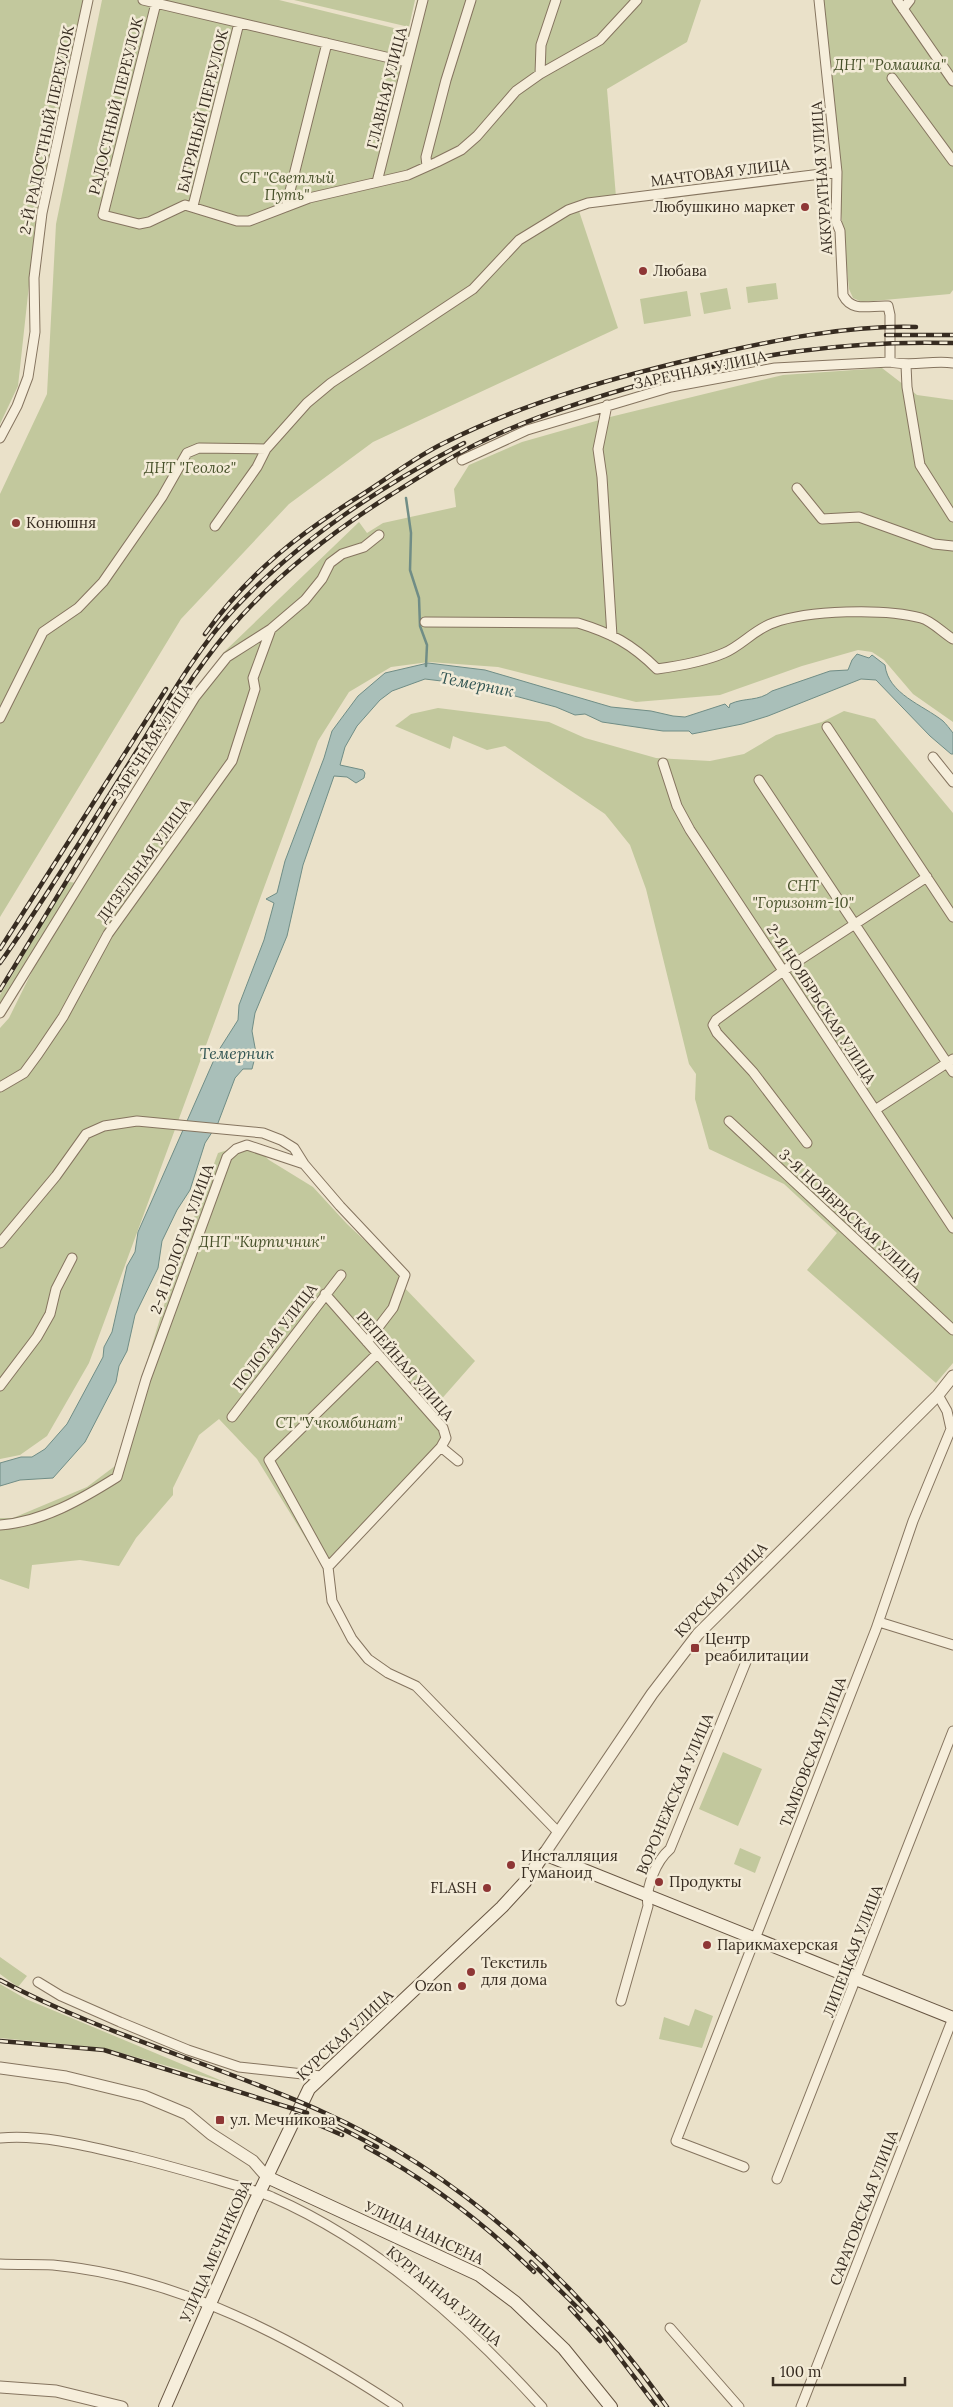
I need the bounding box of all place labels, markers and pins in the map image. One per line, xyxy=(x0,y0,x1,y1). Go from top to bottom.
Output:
place label: Любушкино маркет xyxy=(653,197,796,216)
marker: Любушкино маркет xyxy=(799,201,811,213)
place label: Любава xyxy=(653,261,707,280)
marker: Любава xyxy=(637,265,649,277)
place label: Конюшня xyxy=(26,513,96,532)
marker: Конюшня xyxy=(10,517,22,529)
place label: Центр реабилитации xyxy=(705,1629,809,1665)
marker: Центр реабилитации xyxy=(689,1642,701,1654)
place label: Инсталляция Гуманоид xyxy=(521,1846,618,1882)
marker: Инсталляция Гуманоид xyxy=(505,1859,517,1871)
place label: Продукты xyxy=(669,1872,742,1891)
marker: Продукты xyxy=(653,1876,665,1888)
place label: FLASH xyxy=(430,1878,477,1897)
marker: FLASH xyxy=(481,1882,493,1894)
place label: Парикмахерская xyxy=(717,1935,838,1954)
marker: Парикмахерская xyxy=(701,1939,713,1951)
place label: Текстиль для дома xyxy=(481,1953,548,1989)
marker: Текстиль для дома xyxy=(465,1966,477,1978)
place label: Ozon xyxy=(415,1976,452,1995)
marker: Ozon xyxy=(456,1980,468,1992)
place label: ул. Мечникова xyxy=(230,2110,336,2129)
marker: ул. Мечникова xyxy=(214,2114,226,2126)

